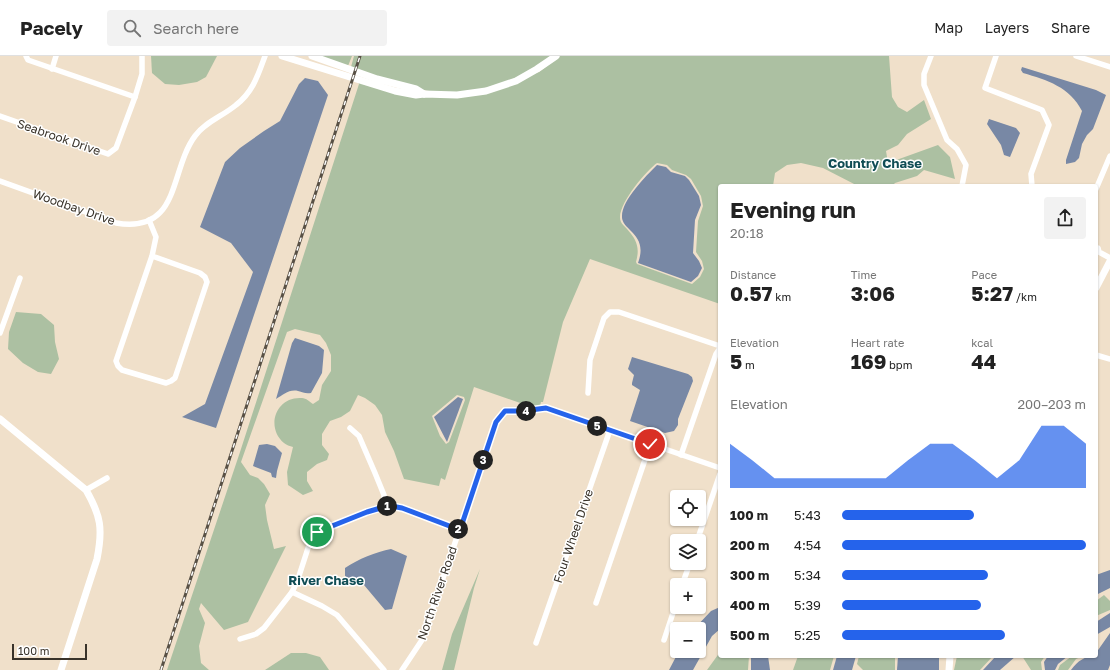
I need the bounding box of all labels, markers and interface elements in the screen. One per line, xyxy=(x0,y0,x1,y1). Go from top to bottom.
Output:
search box xyxy=(107,10,387,46)
text: Pacely xyxy=(20,16,83,39)
icon: search xyxy=(121,17,143,39)
text: Search here xyxy=(153,19,239,37)
text: Map xyxy=(934,19,963,36)
text: Layers xyxy=(985,19,1029,36)
text: Share xyxy=(1051,19,1090,36)
street label: Seabrook Drive xyxy=(15,116,103,158)
district label: Country Chase xyxy=(828,155,922,171)
street label: Woodbay Drive xyxy=(31,186,117,228)
text: Evening run xyxy=(730,196,856,223)
button: share xyxy=(1044,197,1086,239)
text: 20:18 xyxy=(730,225,764,241)
text: Distance xyxy=(730,268,776,281)
text: Time xyxy=(851,268,877,281)
text: Pace xyxy=(971,268,997,281)
text: 0.57 xyxy=(730,281,773,305)
text: 3:06 xyxy=(851,281,895,305)
text: 5:27 xyxy=(971,281,1013,305)
text: km xyxy=(773,290,791,303)
text: /km xyxy=(1013,290,1037,303)
text: Elevation xyxy=(730,336,779,349)
text: Heart rate xyxy=(851,336,904,349)
text: kcal xyxy=(971,336,993,349)
text: 5 xyxy=(730,349,742,373)
text: 169 xyxy=(851,349,886,373)
text: 44 xyxy=(971,349,996,373)
text: m xyxy=(742,358,755,371)
text: bpm xyxy=(886,358,912,371)
text: Elevation xyxy=(730,396,788,412)
text: 200–203 m xyxy=(1017,396,1086,412)
pin: 4 xyxy=(516,401,536,421)
text: 4 xyxy=(523,404,529,417)
pin: 5 xyxy=(587,416,607,436)
text: 5 xyxy=(594,419,600,432)
pin xyxy=(633,427,667,461)
icon: check xyxy=(639,433,661,455)
pin: 3 xyxy=(473,450,493,470)
text: 3 xyxy=(480,453,486,466)
street label: Four Wheel Drive xyxy=(550,487,596,585)
map controls xyxy=(670,490,706,658)
button: locate xyxy=(670,490,706,526)
pin: 1 xyxy=(377,496,397,516)
text: 1 xyxy=(384,499,390,512)
text: 100 m xyxy=(730,507,768,523)
text: 5:43 xyxy=(794,507,821,523)
pin xyxy=(300,515,334,549)
pin: 2 xyxy=(448,519,468,539)
icon: arrive xyxy=(306,521,328,543)
text: 2 xyxy=(455,522,461,535)
button: layers xyxy=(670,534,706,570)
text: 200 m xyxy=(730,537,769,553)
text: 4:54 xyxy=(794,537,821,553)
street label: North River Road xyxy=(414,544,460,642)
text: 300 m xyxy=(730,567,769,583)
text: 5:34 xyxy=(794,567,821,583)
district label: River Chase xyxy=(288,572,364,588)
button: + xyxy=(670,578,706,614)
text: 400 m xyxy=(730,597,770,613)
text: 5:39 xyxy=(794,597,821,613)
button: − xyxy=(670,622,706,658)
text: 500 m xyxy=(730,627,769,643)
text: 5:25 xyxy=(794,627,821,643)
scale bar xyxy=(12,642,87,661)
text: 100 m xyxy=(18,644,49,657)

